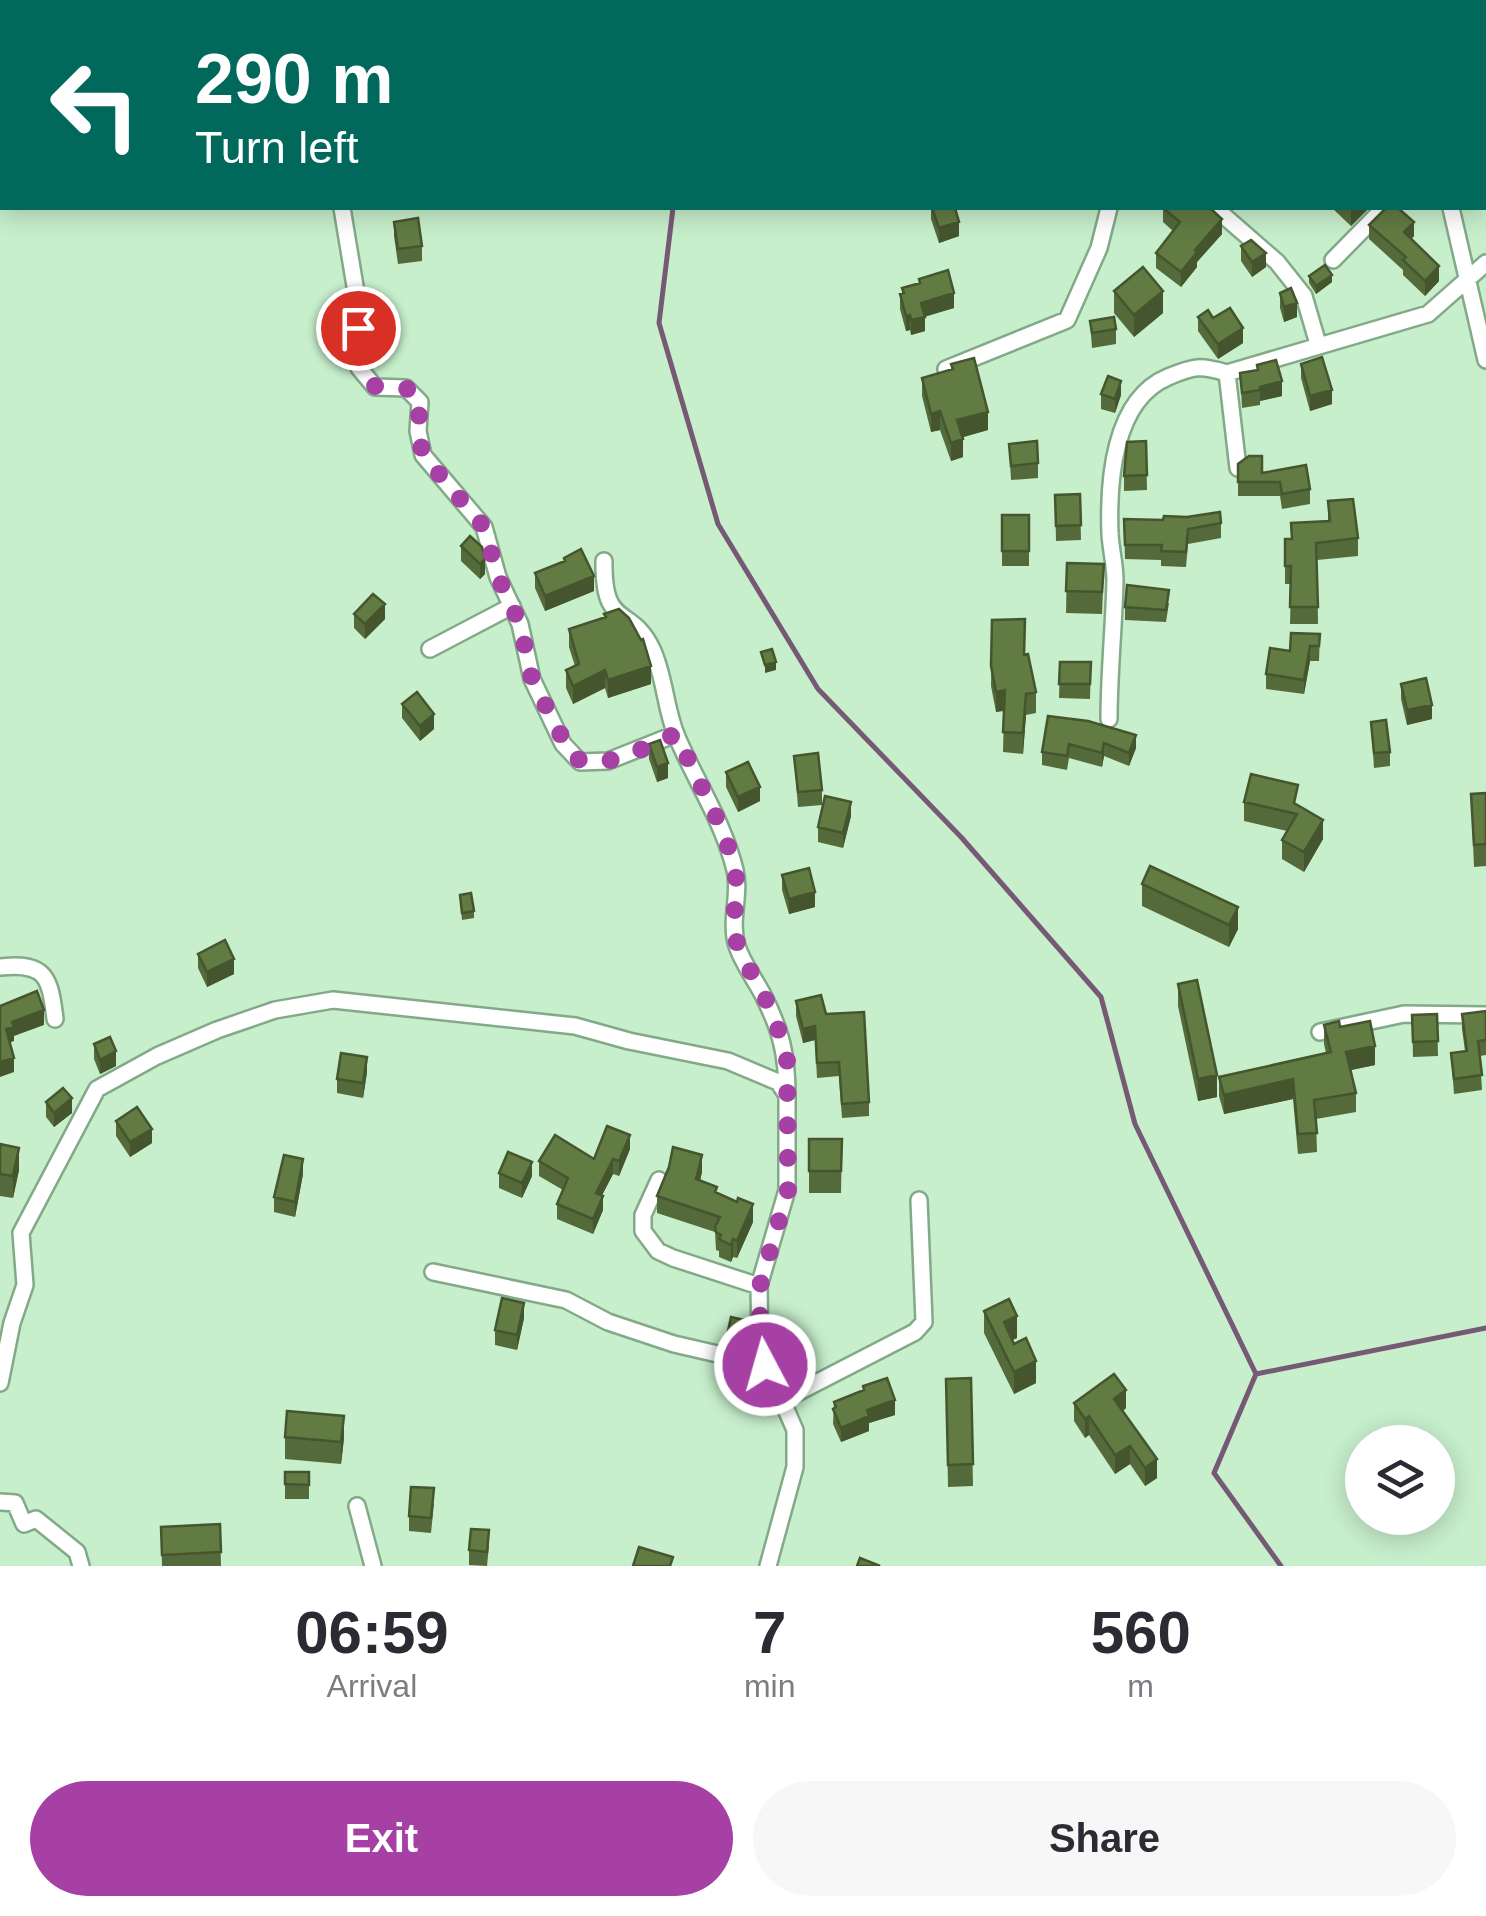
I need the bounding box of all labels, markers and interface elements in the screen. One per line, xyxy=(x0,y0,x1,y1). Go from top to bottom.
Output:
icon: left xyxy=(30,40,160,170)
text: 290 m xyxy=(195,40,393,118)
text: Turn left xyxy=(195,122,358,173)
pin xyxy=(316,286,401,371)
icon: arrive xyxy=(331,301,386,356)
position arrow xyxy=(713,1313,817,1417)
map controls xyxy=(1345,1425,1455,1535)
button: layers xyxy=(1345,1425,1455,1535)
text: 06:59 xyxy=(295,1599,449,1666)
text: 7 xyxy=(753,1599,786,1666)
text: 560 xyxy=(1091,1599,1191,1666)
text: Arrival xyxy=(327,1668,417,1704)
text: min xyxy=(744,1668,795,1704)
text: m xyxy=(1127,1668,1154,1704)
button: Exit xyxy=(30,1781,733,1896)
button: Share xyxy=(753,1781,1456,1896)

